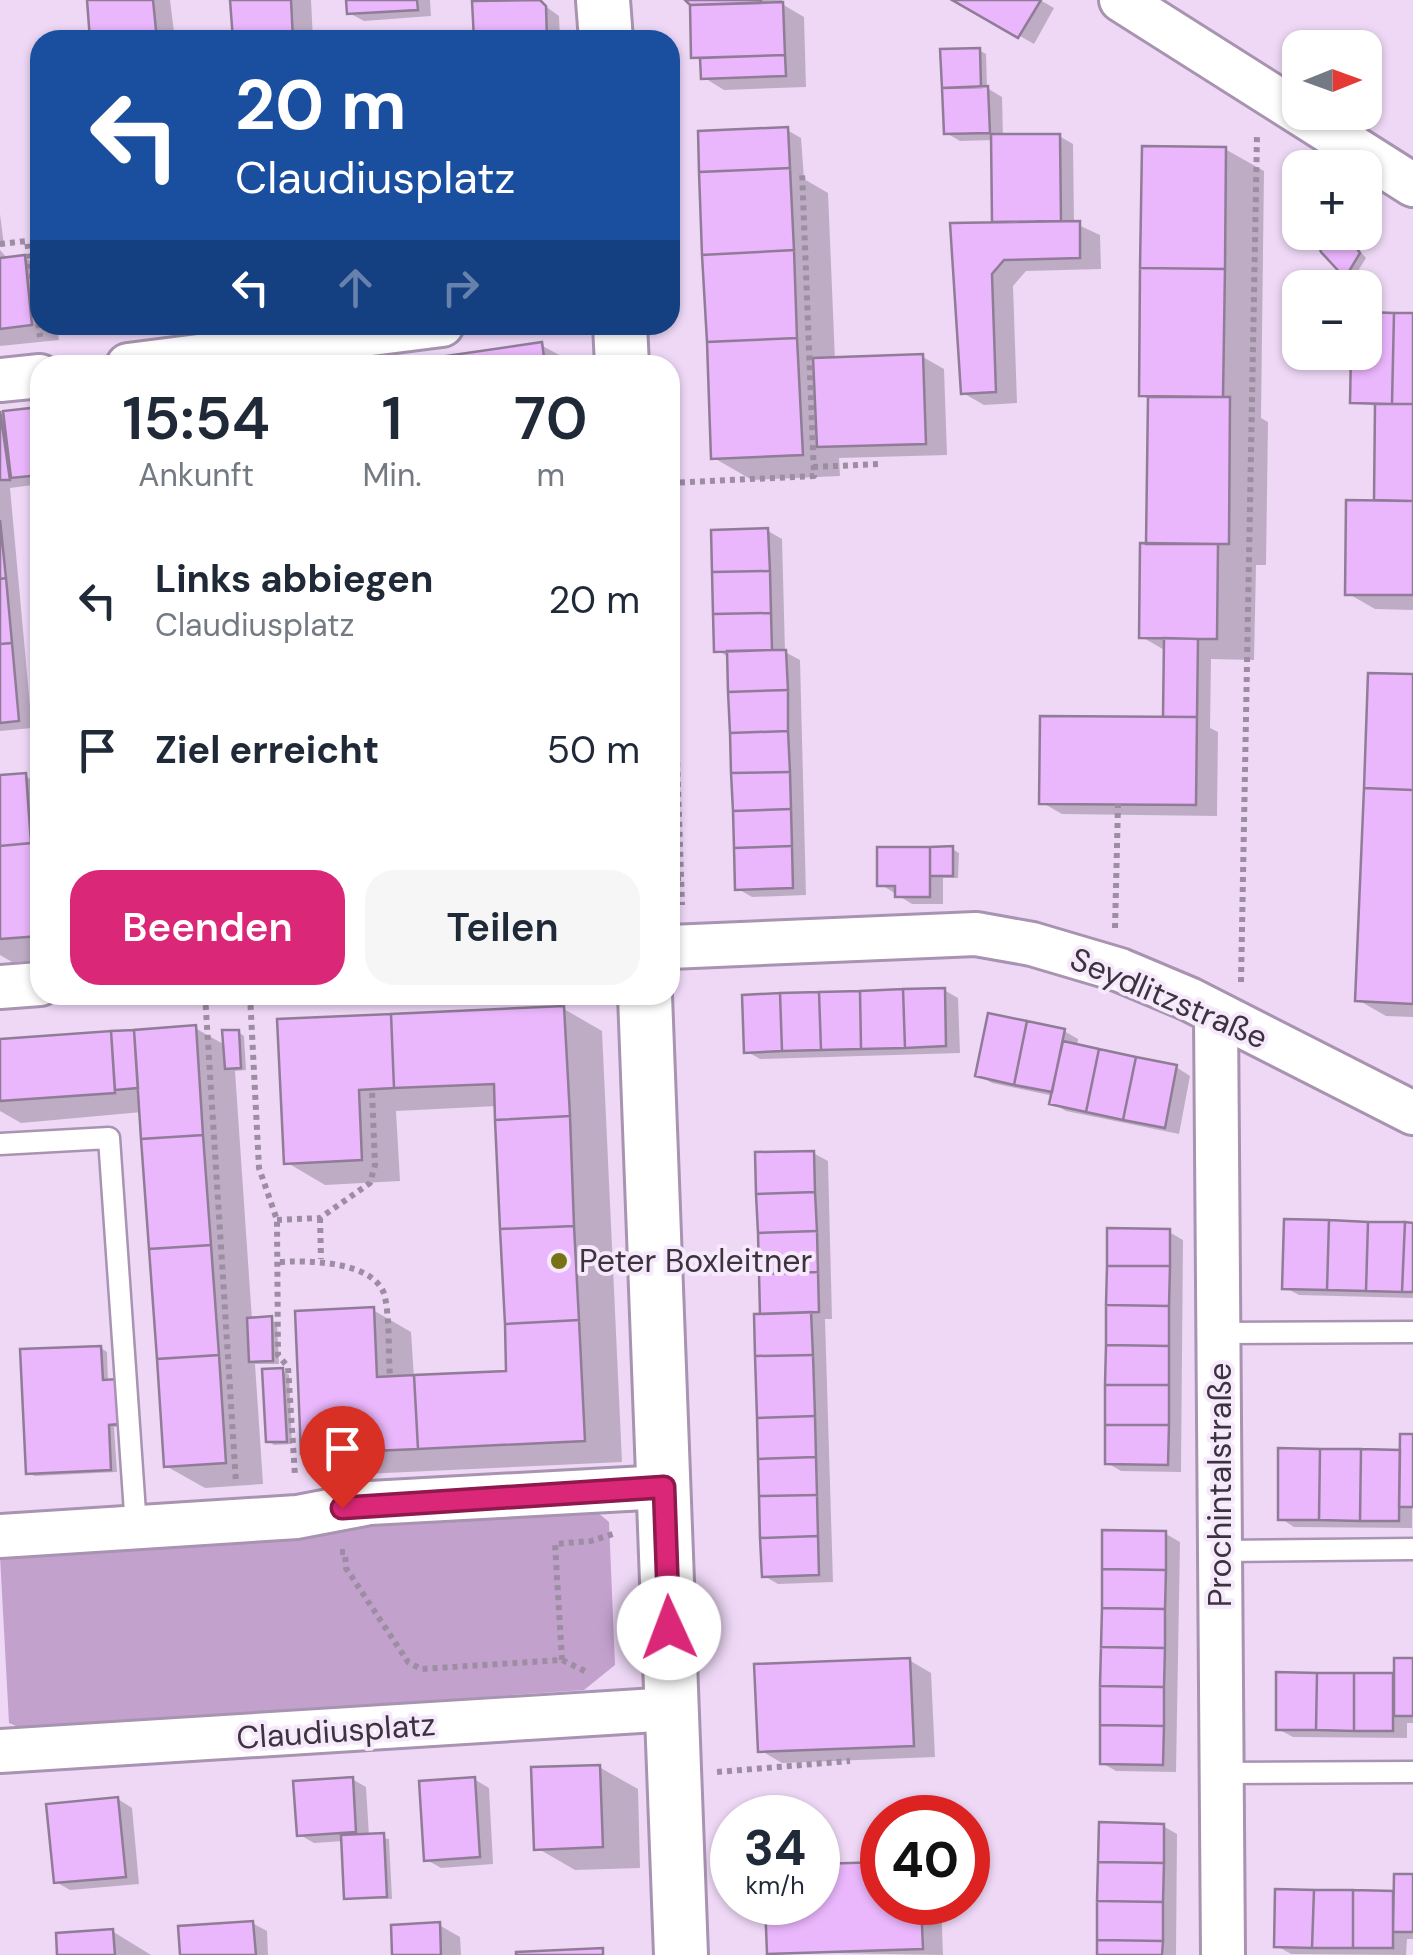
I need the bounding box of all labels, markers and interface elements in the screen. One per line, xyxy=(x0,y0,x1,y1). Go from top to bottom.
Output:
north arrow xyxy=(1282,30,1382,130)
map controls xyxy=(1282,30,1382,370)
text: 20 m xyxy=(235,60,407,151)
icon: left xyxy=(70,70,200,200)
text: Claudiusplatz xyxy=(235,148,515,207)
button: + xyxy=(1282,150,1382,250)
icon: left xyxy=(223,260,278,315)
icon: ahead xyxy=(328,260,383,315)
icon: right xyxy=(433,260,488,315)
button: − xyxy=(1282,270,1382,370)
text: 15:54 xyxy=(122,379,270,458)
text: 1 xyxy=(382,379,402,458)
text: 70 xyxy=(514,379,588,458)
text: Ankunft xyxy=(138,454,254,496)
text: Min. xyxy=(362,454,422,496)
text: m xyxy=(537,454,565,496)
text: Links abbiegen xyxy=(155,554,433,604)
icon: left xyxy=(70,573,125,628)
text: 20 m xyxy=(549,575,640,625)
text: Claudiusplatz xyxy=(155,604,354,646)
icon: arrive xyxy=(70,723,125,778)
text: Ziel erreicht xyxy=(155,725,379,775)
text: 50 m xyxy=(547,725,640,775)
button: Beenden xyxy=(70,870,345,985)
button: Teilen xyxy=(365,870,640,985)
street label: Seydlitzstraße xyxy=(1064,938,1274,1058)
place label: Peter Boxleitner xyxy=(579,1240,812,1282)
marker: Peter Boxleitner xyxy=(548,1250,570,1272)
street label: Prochintalstraße xyxy=(1199,1363,1241,1607)
pin xyxy=(300,1406,385,1509)
icon: arrive xyxy=(315,1421,370,1476)
position arrow xyxy=(617,1576,721,1680)
street label: Claudiusplatz xyxy=(235,1703,437,1759)
speed limit sign: 40 xyxy=(860,1795,990,1925)
text: 34 xyxy=(744,1815,806,1881)
text: km/h xyxy=(745,1869,805,1902)

